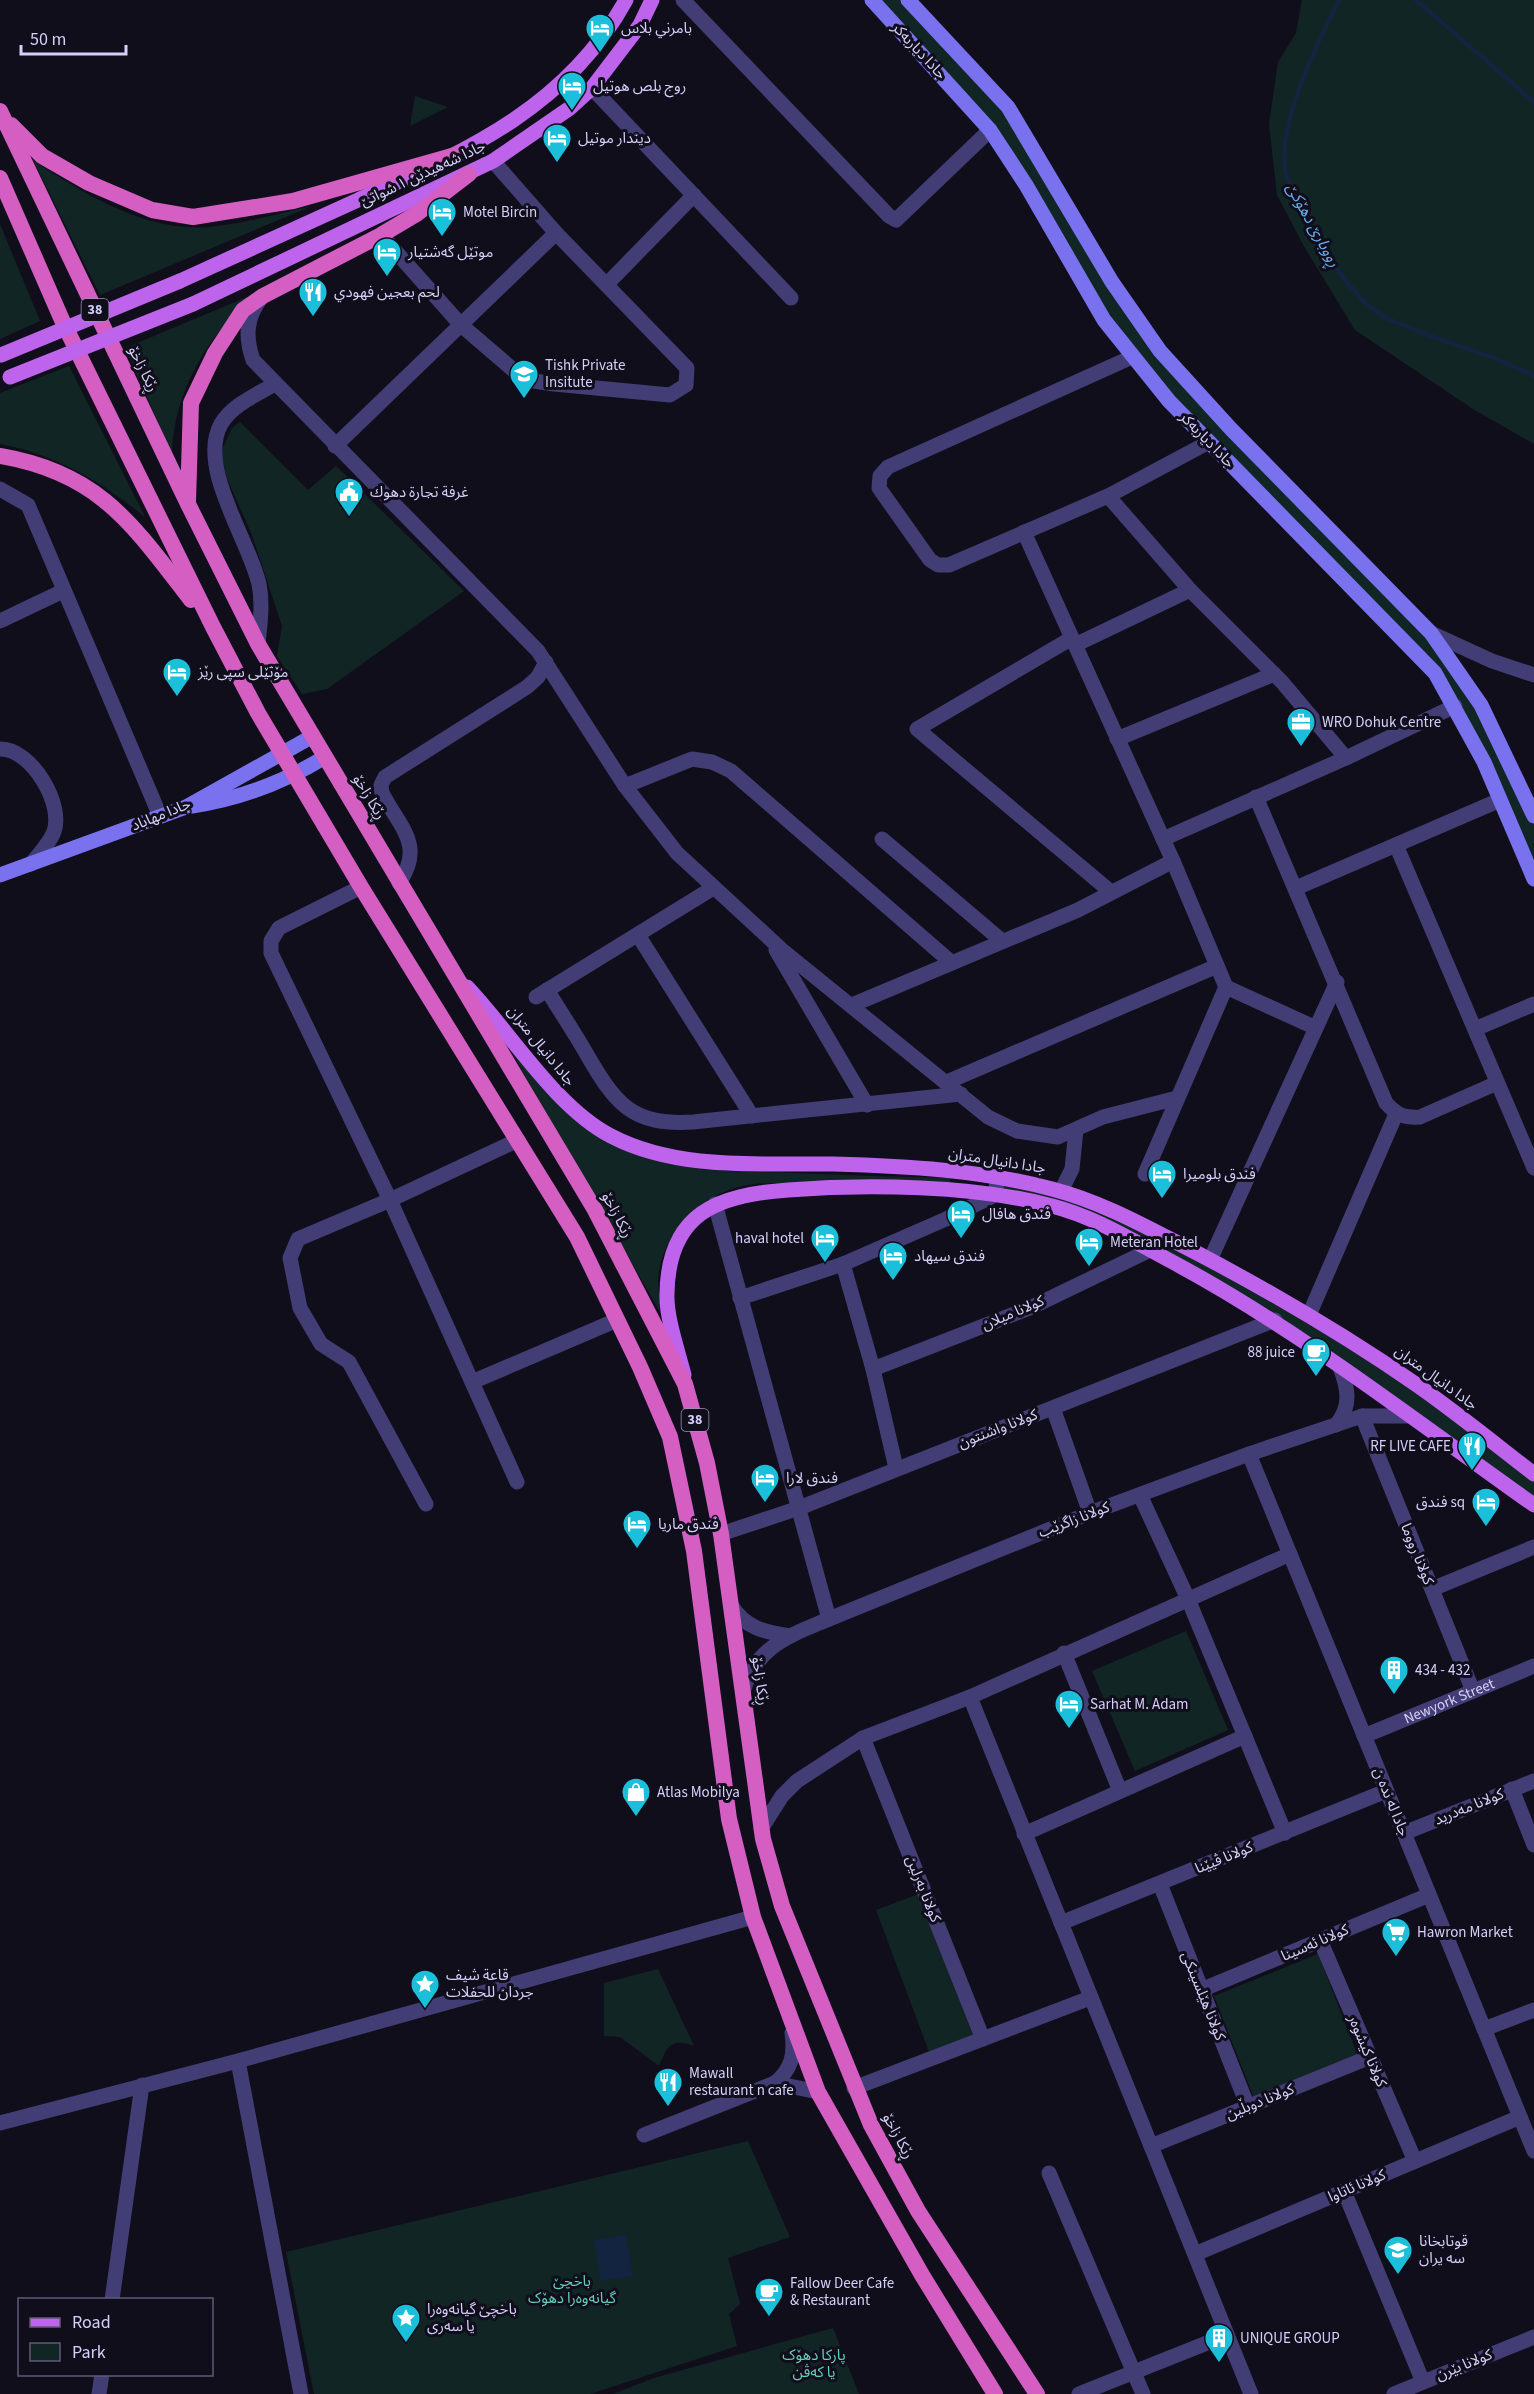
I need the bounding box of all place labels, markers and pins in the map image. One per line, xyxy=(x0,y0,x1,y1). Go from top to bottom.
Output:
hotel icon: بامرني بلاس xyxy=(584,12,616,54)
place label: بامرني بلاس xyxy=(621,18,692,39)
hotel icon: روج بلص هوتيل xyxy=(556,70,588,112)
place label: روج بلص هوتيل xyxy=(593,76,686,98)
hotel icon: ديندار موتيل xyxy=(541,122,573,164)
place label: ديندار موتيل xyxy=(578,128,651,149)
hotel icon: Motel Bircin xyxy=(426,196,458,238)
place label: Motel Bircin xyxy=(463,202,537,223)
hotel icon: موتێل گەشتیار xyxy=(371,236,403,278)
place label: موتێل گەشتیار xyxy=(407,242,493,263)
restaurant icon: لحم بعجين فهودي xyxy=(297,276,329,318)
place label: لحم بعجين فهودي xyxy=(334,282,440,303)
place label: Tishk Private Insitute xyxy=(545,355,625,393)
school or university icon: Tishk Private Insitute xyxy=(508,358,540,400)
public building icon: غرفة تجارة دهوك xyxy=(333,476,365,518)
place label: غرفة تجارة دهوك xyxy=(370,482,469,503)
hotel icon: مۆتێلی سپی رێز xyxy=(161,656,193,698)
place label: مۆتێلی سپی رێز xyxy=(197,662,288,683)
office icon: WRO Dohuk Centre xyxy=(1285,706,1317,748)
place label: WRO Dohuk Centre xyxy=(1322,712,1441,733)
hotel icon: فندق بلوميرا xyxy=(1146,1158,1178,1200)
place label: فندق بلوميرا xyxy=(1183,1164,1256,1185)
hotel icon: فندق هافال xyxy=(945,1198,977,1240)
place label: فندق هافال xyxy=(982,1204,1051,1225)
hotel icon: haval hotel xyxy=(809,1222,841,1264)
hotel icon: Meteran Hotel xyxy=(1073,1226,1105,1268)
place label: haval hotel xyxy=(735,1228,804,1249)
place label: Meteran Hotel xyxy=(1110,1232,1198,1253)
hotel icon: فندق سيهاد xyxy=(877,1240,909,1282)
place label: فندق سيهاد xyxy=(914,1246,985,1267)
cafe icon: 88 juice xyxy=(1300,1336,1332,1378)
place label: 88 juice xyxy=(1248,1342,1295,1363)
restaurant icon: RF LIVE CAFE xyxy=(1456,1430,1488,1472)
place label: RF LIVE CAFE xyxy=(1370,1436,1451,1457)
hotel icon: فندق لارا xyxy=(749,1462,781,1504)
place label: فندق لارا xyxy=(786,1468,838,1489)
hotel icon: فندق sq xyxy=(1470,1486,1502,1528)
place label: فندق sq xyxy=(1416,1492,1465,1513)
hotel icon: فندق ماريا xyxy=(621,1508,653,1550)
place label: فندق ماريا xyxy=(658,1514,719,1535)
building icon: 434 - 432 xyxy=(1378,1654,1410,1696)
place label: 434 - 432 xyxy=(1415,1660,1470,1681)
hotel icon: Sarhat M. Adam xyxy=(1053,1688,1085,1730)
place label: Sarhat M. Adam xyxy=(1090,1694,1188,1715)
shop icon: Atlas Mobilya xyxy=(620,1776,652,1818)
place label: Atlas Mobilya xyxy=(657,1782,740,1803)
supermarket icon: Hawron Market xyxy=(1380,1916,1412,1958)
place label: Hawron Market xyxy=(1417,1922,1513,1943)
place label: قاعة شيف جردان للحفلات xyxy=(446,1965,534,2003)
place icon: قاعة شيف جردان للحفلات xyxy=(409,1968,441,2010)
place label: Mawall restaurant n cafe xyxy=(689,2063,794,2101)
restaurant icon: Mawall restaurant n cafe xyxy=(652,2066,684,2108)
place label: قوتابخانا سه يران xyxy=(1419,2231,1468,2269)
school or university icon: قوتابخانا سه يران xyxy=(1382,2234,1414,2276)
place label: Fallow Deer Cafe & Restaurant xyxy=(790,2273,894,2311)
cafe icon: Fallow Deer Cafe & Restaurant xyxy=(753,2276,785,2318)
place label: باخچێ گیانەوەرا یا سەری xyxy=(427,2299,517,2337)
place icon: باخچێ گیانەوەرا یا سەری xyxy=(390,2302,422,2344)
building icon: UNIQUE GROUP xyxy=(1203,2322,1235,2364)
place label: UNIQUE GROUP xyxy=(1240,2328,1340,2349)

